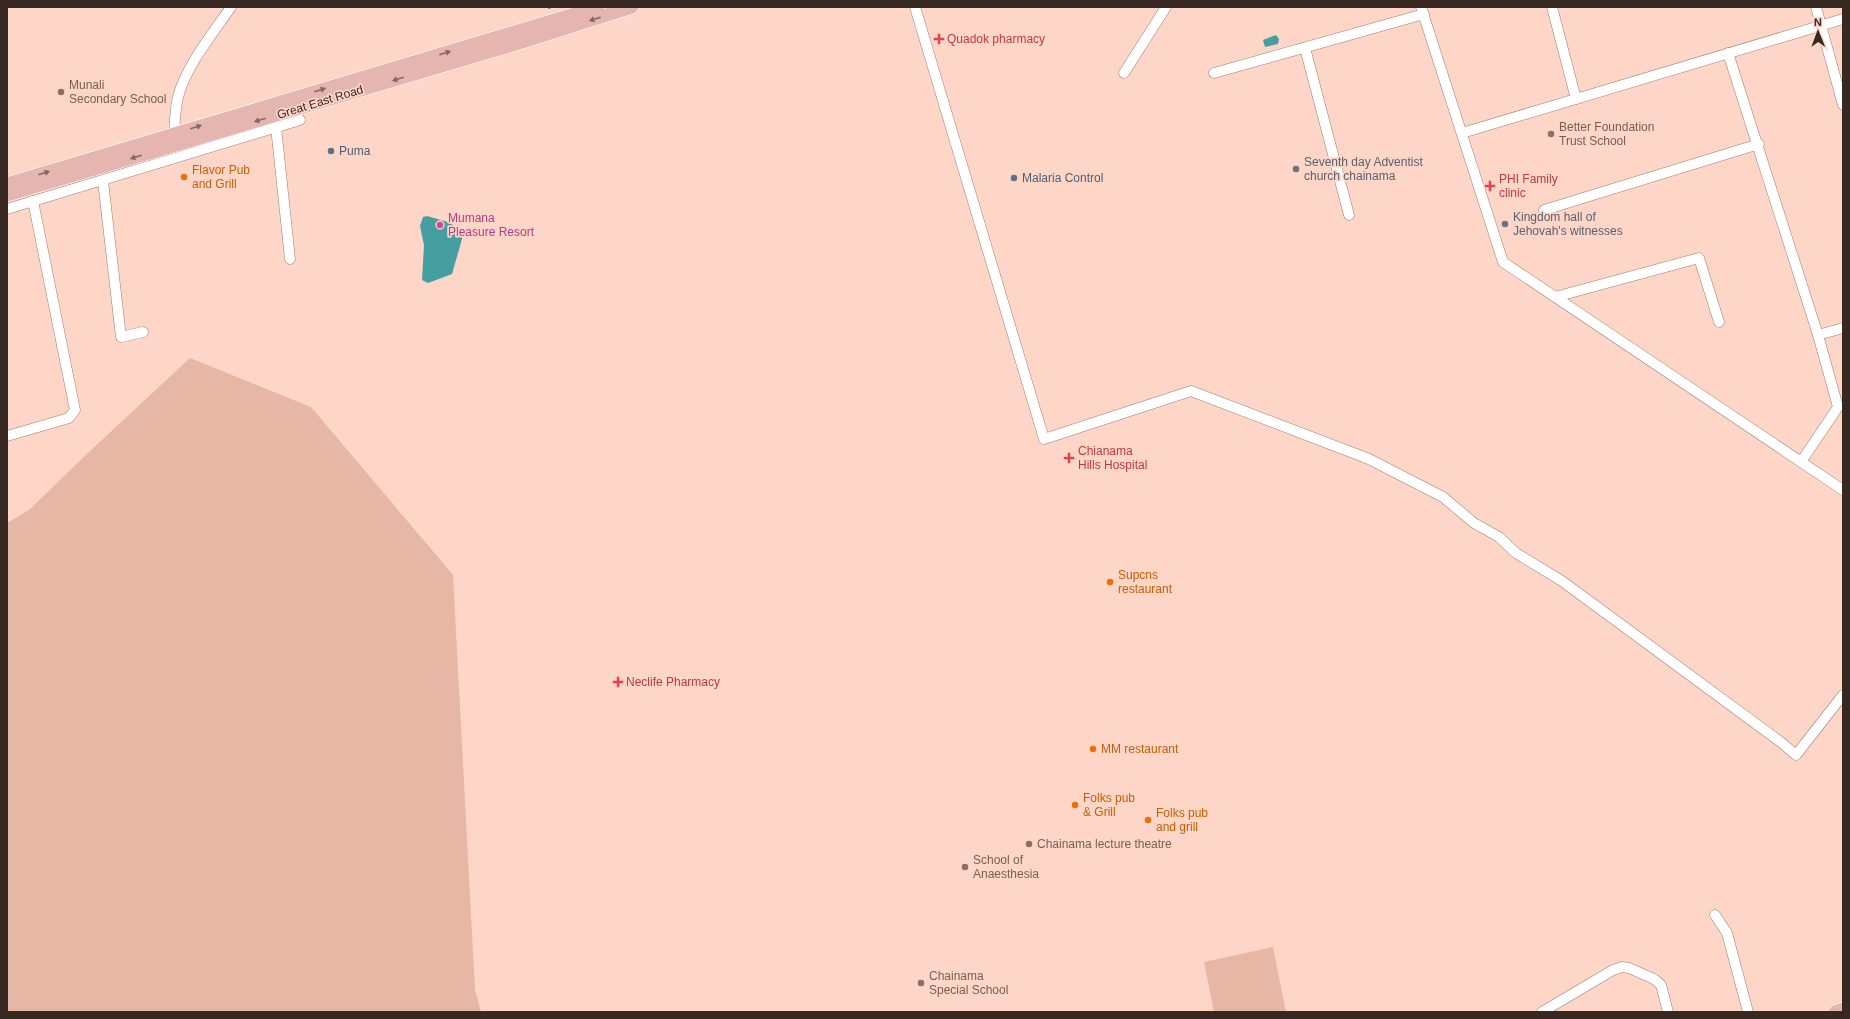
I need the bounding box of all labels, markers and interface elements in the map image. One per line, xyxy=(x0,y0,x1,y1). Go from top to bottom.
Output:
north arrow xyxy=(1798,12,1838,52)
one-way arrow xyxy=(589,16,601,22)
text: N xyxy=(1814,16,1822,28)
place label: Quadok pharmacy xyxy=(947,32,1045,46)
marker: Quadok pharmacy xyxy=(934,34,944,44)
one-way arrow xyxy=(439,50,451,56)
one-way arrow xyxy=(392,76,404,82)
place label: Munali Secondary School xyxy=(69,78,166,106)
street label: Great East Road xyxy=(275,82,365,122)
marker: Munali Secondary School xyxy=(56,87,66,97)
one-way arrow xyxy=(315,87,327,93)
one-way arrow xyxy=(254,117,266,123)
place label: Better Foundation Trust School xyxy=(1559,120,1654,148)
one-way arrow xyxy=(190,124,202,130)
marker: Better Foundation Trust School xyxy=(1546,129,1556,139)
place label: Puma xyxy=(339,144,371,158)
marker: Puma xyxy=(326,146,336,156)
one-way arrow xyxy=(129,154,141,160)
place label: Seventh day Adventist church chainama xyxy=(1304,155,1423,183)
place label: Flavor Pub and Grill xyxy=(192,163,250,191)
marker: Seventh day Adventist church chainama xyxy=(1291,164,1301,174)
one-way arrow xyxy=(39,170,51,176)
place label: Malaria Control xyxy=(1022,171,1103,185)
marker: Flavor Pub and Grill xyxy=(179,172,189,182)
place label: PHI Family clinic xyxy=(1499,172,1558,200)
marker: Malaria Control xyxy=(1009,173,1019,183)
marker: PHI Family clinic xyxy=(1484,180,1496,192)
place label: Kingdom hall of Jehovah's witnesses xyxy=(1513,210,1623,238)
place label: Mumana Pleasure Resort xyxy=(448,211,535,239)
marker: Kingdom hall of Jehovah's witnesses xyxy=(1500,219,1510,229)
marker: Mumana Pleasure Resort xyxy=(435,220,445,230)
place label: Chianama Hills Hospital xyxy=(1078,444,1147,472)
marker: Chianama Hills Hospital xyxy=(1063,452,1075,464)
place label: Supcns restaurant xyxy=(1118,568,1173,596)
marker: Supcns restaurant xyxy=(1105,577,1115,587)
place label: Neclife Pharmacy xyxy=(626,675,720,689)
marker: Neclife Pharmacy xyxy=(613,677,623,687)
place label: MM restaurant xyxy=(1101,742,1179,756)
marker: MM restaurant xyxy=(1088,744,1098,754)
place label: Folks pub & Grill xyxy=(1083,791,1135,819)
marker: Folks pub & Grill xyxy=(1070,800,1080,810)
place label: Folks pub and grill xyxy=(1156,806,1208,834)
marker: Folks pub and grill xyxy=(1143,815,1153,825)
place label: Chainama lecture theatre xyxy=(1037,837,1172,851)
marker: Chainama lecture theatre xyxy=(1024,839,1034,849)
place label: School of Anaesthesia xyxy=(973,853,1039,881)
marker: School of Anaesthesia xyxy=(960,862,970,872)
place label: Chainama Special School xyxy=(929,969,1008,997)
marker: Chainama Special School xyxy=(916,978,926,988)

